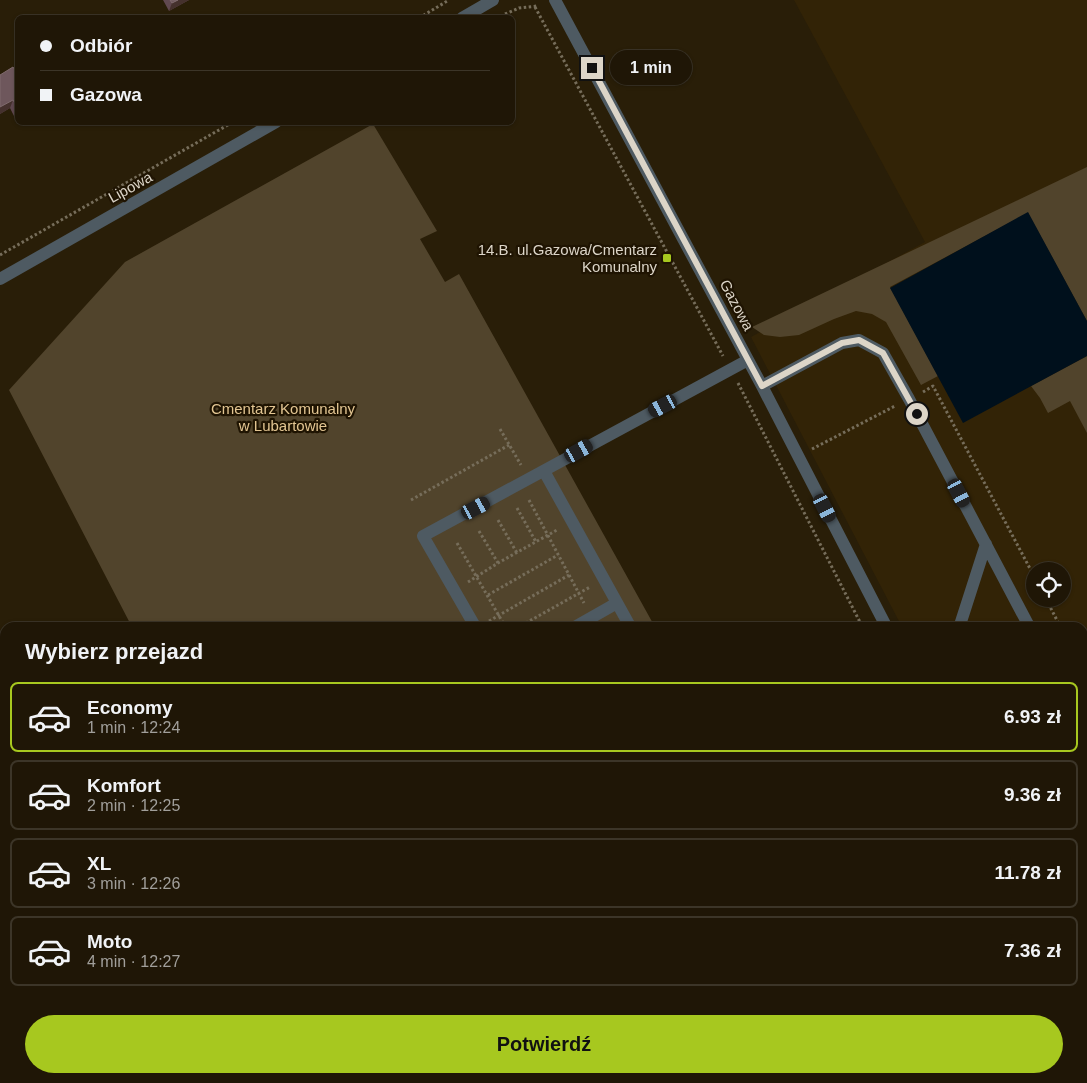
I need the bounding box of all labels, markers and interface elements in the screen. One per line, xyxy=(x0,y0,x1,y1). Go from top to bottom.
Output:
text: Odbiór xyxy=(70,35,132,56)
callout: 1 min xyxy=(610,50,692,86)
route end xyxy=(581,57,603,79)
text: 1 min xyxy=(630,59,672,76)
text: Gazowa xyxy=(70,84,142,105)
street label: Lipowa xyxy=(105,168,155,206)
place label: 14.B. ul.Gazowa/Cmentarz Komunalny xyxy=(478,241,657,275)
marker: 14.B. ul.Gazowa/Cmentarz Komunalny xyxy=(661,252,673,264)
street label: Gazowa xyxy=(717,277,758,334)
car xyxy=(646,392,679,420)
park label: Cmentarz Komunalny w Lubartowie xyxy=(211,400,356,434)
route start xyxy=(906,403,928,425)
car xyxy=(562,437,595,465)
car xyxy=(945,476,972,510)
car xyxy=(811,491,838,525)
car xyxy=(459,494,492,522)
map controls xyxy=(1026,562,1071,607)
button: locate xyxy=(1026,562,1071,607)
text: Wybierz przejazd xyxy=(25,639,203,664)
icon: car xyxy=(27,695,72,740)
text: Economy xyxy=(87,697,173,718)
text: 6.93 zł xyxy=(1004,706,1061,727)
text: 1 min · 12:24 xyxy=(87,719,180,736)
icon: car xyxy=(27,773,72,818)
text: Komfort xyxy=(87,775,161,796)
text: 9.36 zł xyxy=(1004,784,1061,805)
text: 2 min · 12:25 xyxy=(87,797,180,814)
icon: car xyxy=(27,851,72,896)
text: XL xyxy=(87,853,111,874)
text: 11.78 zł xyxy=(994,862,1061,883)
text: 3 min · 12:26 xyxy=(87,875,180,892)
icon: car xyxy=(27,929,72,974)
text: Moto xyxy=(87,931,132,952)
text: 7.36 zł xyxy=(1004,940,1061,961)
text: 4 min · 12:27 xyxy=(87,953,180,970)
button: Potwierdź xyxy=(25,1015,1063,1073)

